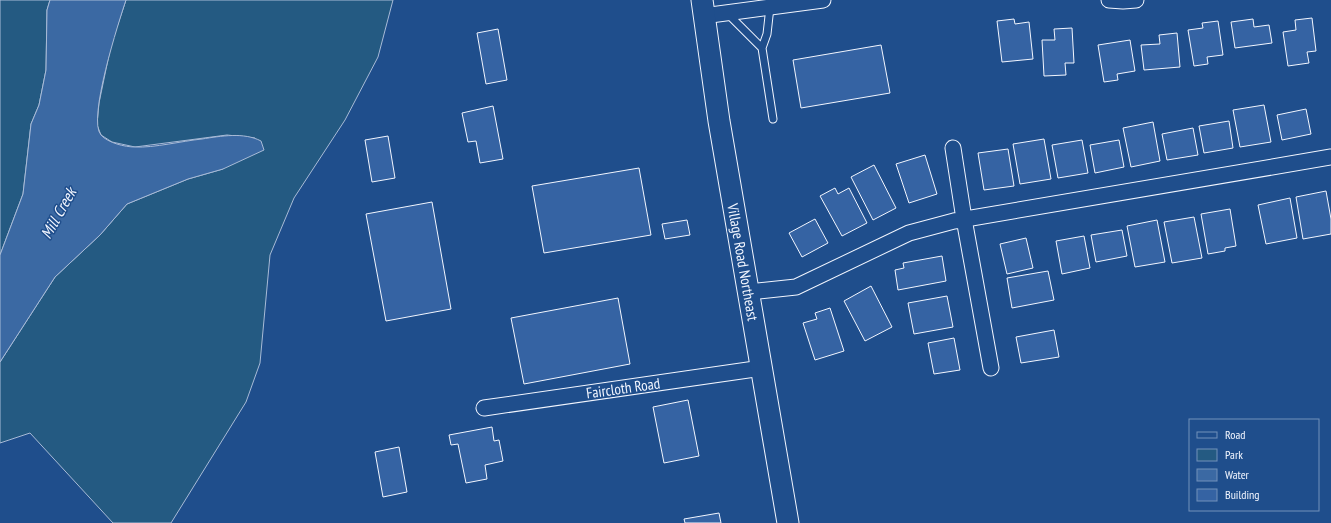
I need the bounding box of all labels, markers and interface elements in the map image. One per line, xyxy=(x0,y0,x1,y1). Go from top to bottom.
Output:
water label: Mill Creek xyxy=(36,182,81,242)
street label: Village Road Northeast xyxy=(723,201,763,322)
street label: Faircloth Road xyxy=(585,373,661,403)
legend xyxy=(1189,419,1319,511)
text: Road xyxy=(1225,427,1245,442)
text: Park xyxy=(1225,447,1243,462)
text: Water xyxy=(1225,467,1250,482)
text: Building xyxy=(1225,487,1260,502)

